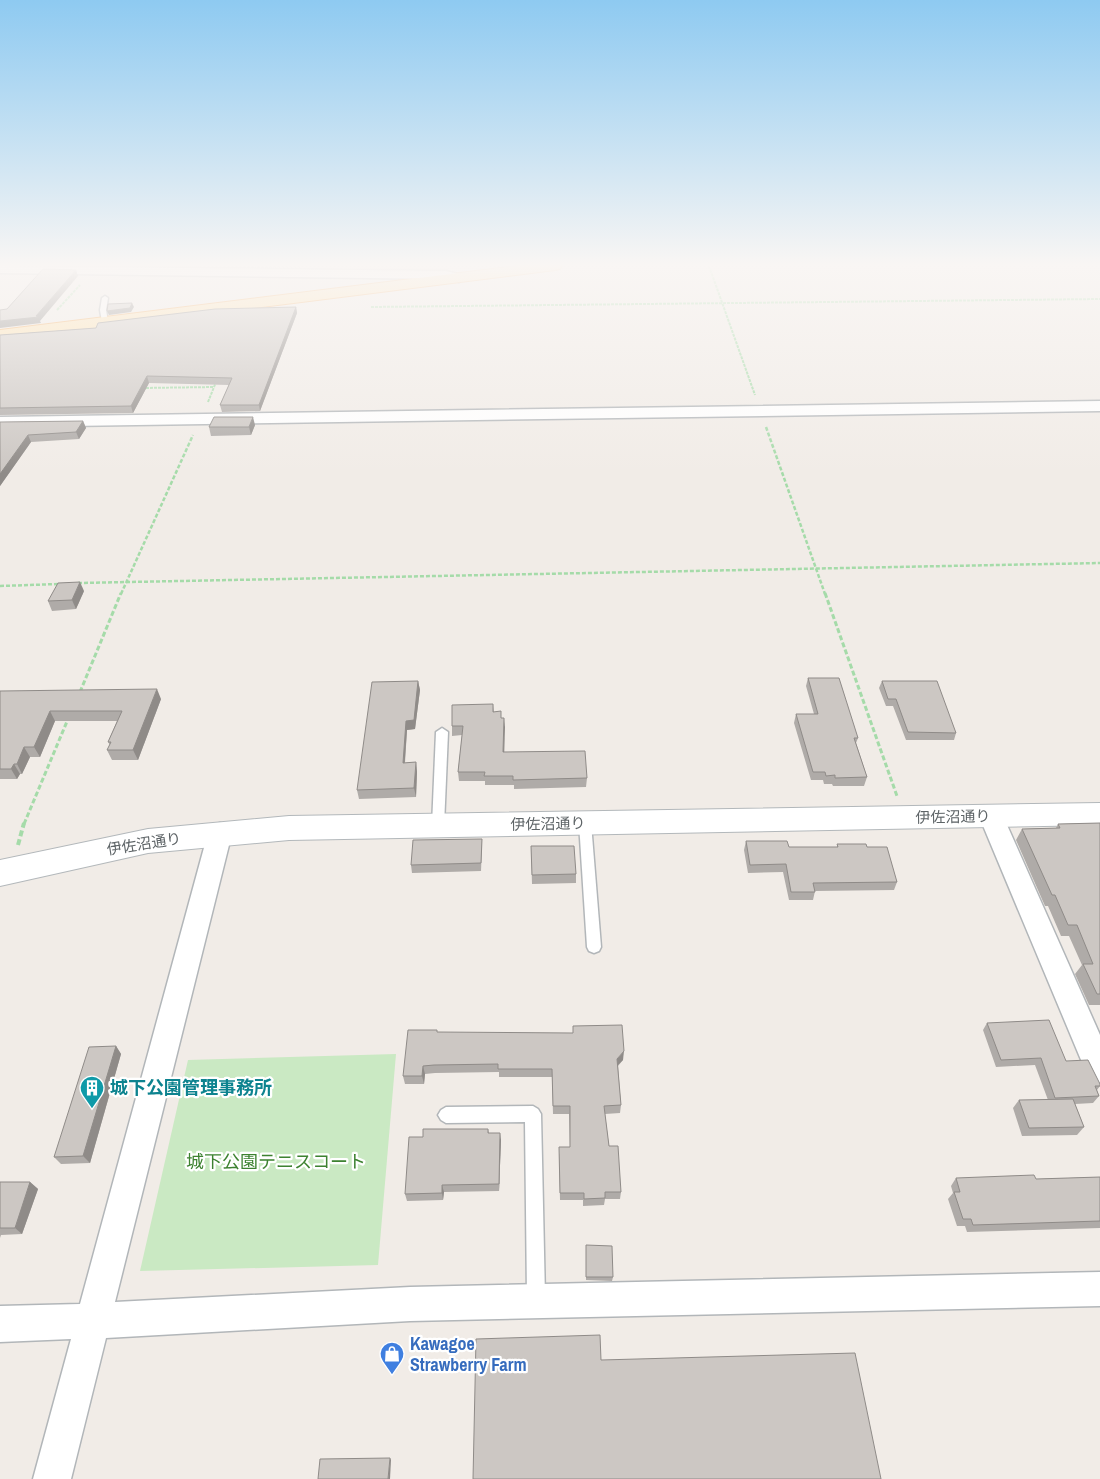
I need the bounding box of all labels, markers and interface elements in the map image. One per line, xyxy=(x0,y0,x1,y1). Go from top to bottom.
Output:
street label: 伊佐沼通り xyxy=(915,805,991,828)
street label: 伊佐沼通り xyxy=(510,812,586,835)
street label: 伊佐沼通り xyxy=(105,827,183,860)
building icon: 城下公園管理事務所 xyxy=(79,1075,105,1109)
place label: 城下公園管理事務所 xyxy=(110,1075,272,1100)
park label: 城下公園テニスコート xyxy=(186,1149,366,1174)
place label: Kawagoe Strawberry Farm xyxy=(410,1331,527,1377)
shop icon: Kawagoe Strawberry Farm xyxy=(379,1341,405,1375)

